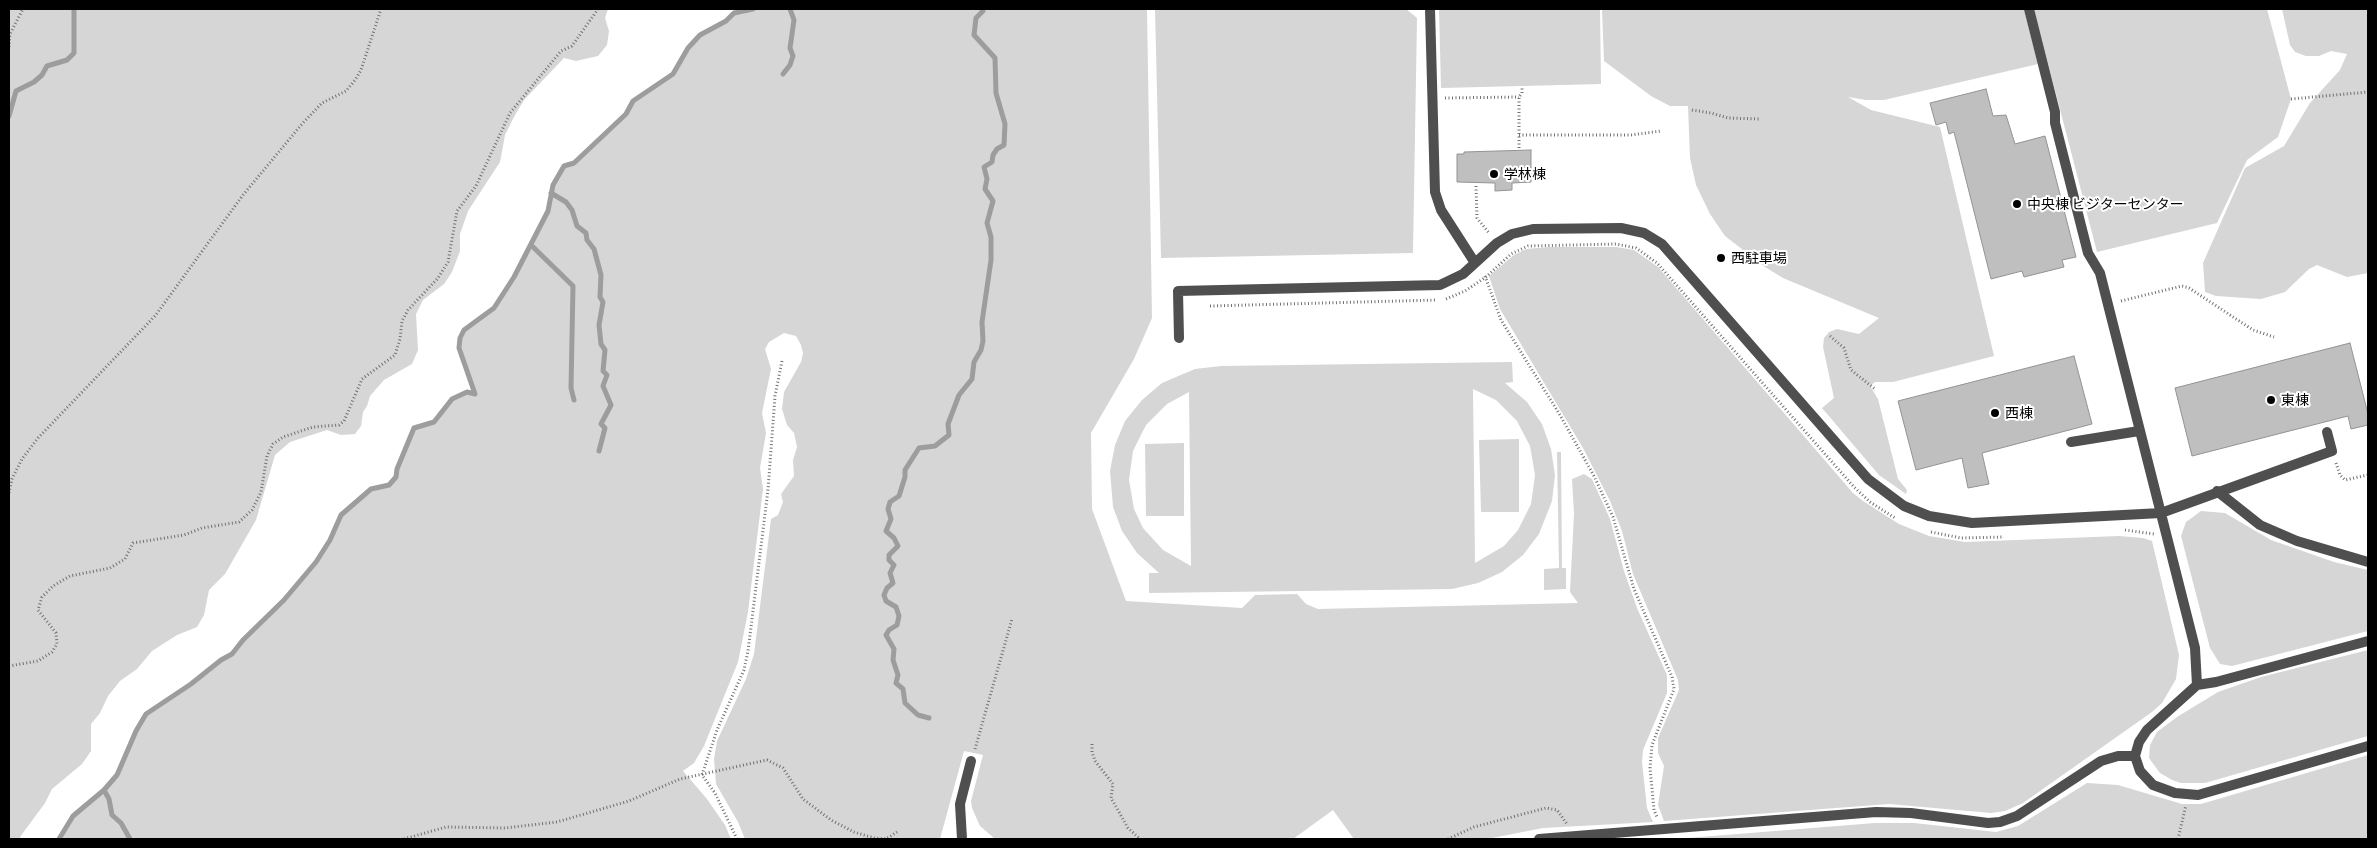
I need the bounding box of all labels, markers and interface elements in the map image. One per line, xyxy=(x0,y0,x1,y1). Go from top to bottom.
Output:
place label: 学林棟 xyxy=(1504,166,1546,182)
marker: 学林棟 xyxy=(1488,168,1500,180)
place label: 中央棟 ビジターセンター xyxy=(2027,196,2184,212)
marker: 中央棟 ビジターセンター xyxy=(2011,198,2023,210)
place label: 西駐車場 xyxy=(1731,250,1787,266)
marker: 西駐車場 xyxy=(1715,252,1727,264)
place label: 東棟 xyxy=(2281,392,2309,408)
marker: 東棟 xyxy=(2265,394,2277,406)
place label: 西棟 xyxy=(2005,405,2033,421)
marker: 西棟 xyxy=(1989,407,2001,419)

